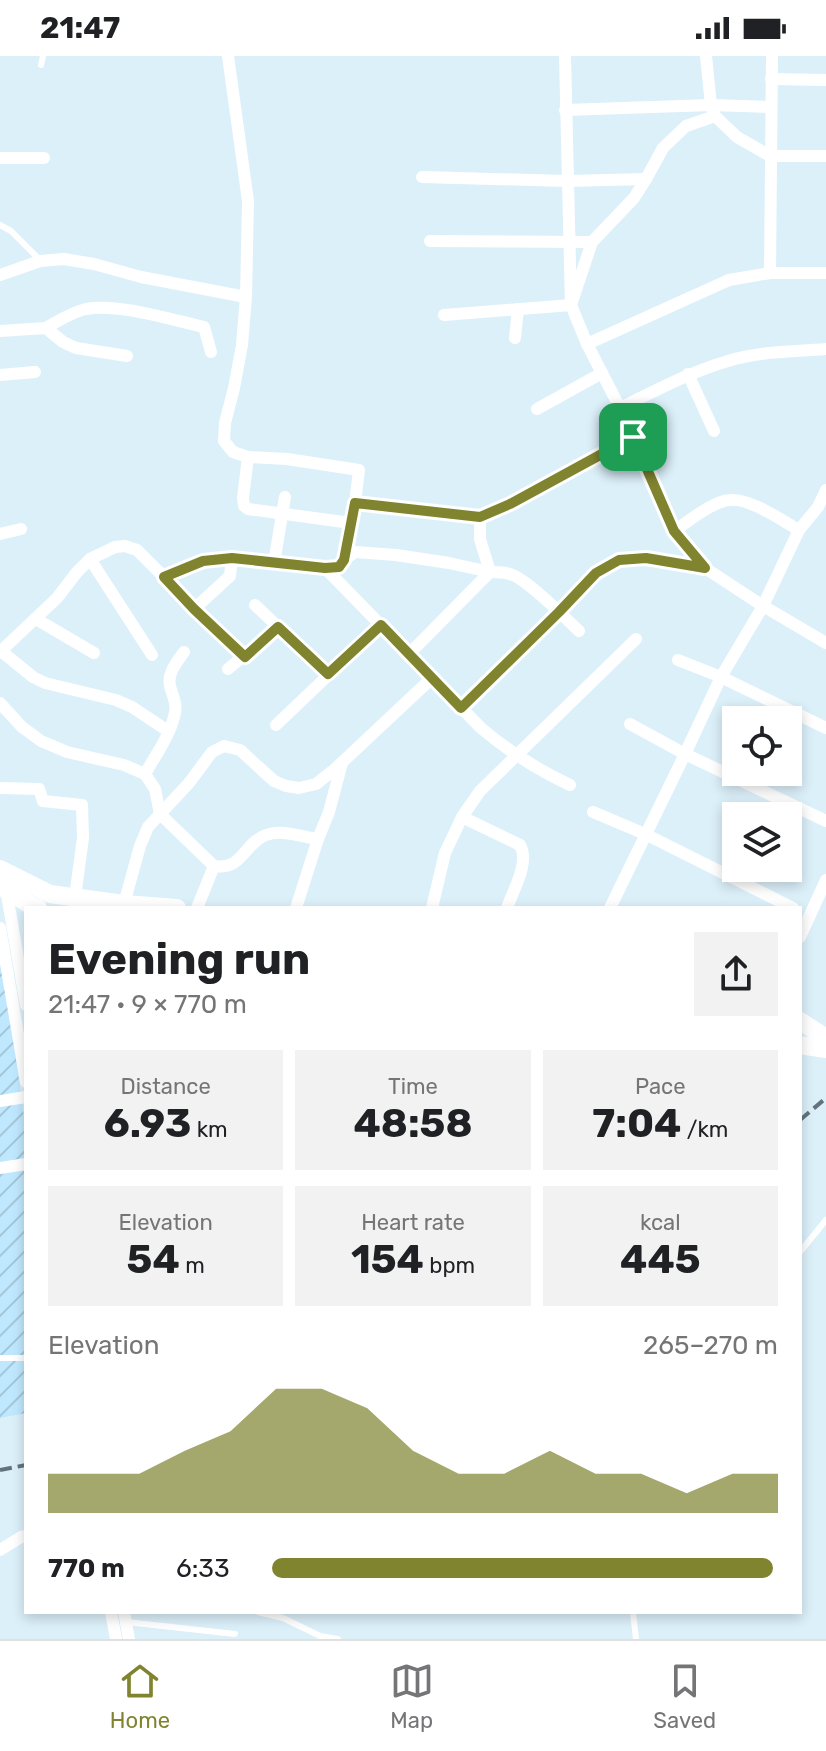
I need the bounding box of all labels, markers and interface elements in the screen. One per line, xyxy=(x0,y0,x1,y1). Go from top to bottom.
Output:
text: 21:47 xyxy=(40,10,120,46)
pin xyxy=(599,403,667,471)
icon: arrive xyxy=(611,415,655,459)
map controls xyxy=(722,706,802,882)
button: locate xyxy=(722,706,802,786)
button: layers xyxy=(722,802,802,882)
button: share xyxy=(694,932,778,1016)
text: Evening run xyxy=(48,933,310,985)
text: 21:47 · 9 × 770 m xyxy=(48,989,247,1020)
text: Distance xyxy=(121,1073,211,1100)
text: Time xyxy=(388,1073,438,1100)
text: Pace xyxy=(635,1073,686,1100)
text: 6.93 xyxy=(104,1100,191,1147)
text: 48:58 xyxy=(353,1100,472,1147)
text: 7:04 xyxy=(592,1100,681,1147)
text: km xyxy=(191,1116,228,1143)
text: /km xyxy=(681,1116,728,1143)
text: Elevation xyxy=(119,1209,213,1236)
text: Heart rate xyxy=(361,1209,465,1236)
text: kcal xyxy=(640,1209,681,1236)
text: 54 xyxy=(127,1236,180,1283)
text: 154 xyxy=(351,1236,424,1283)
text: 445 xyxy=(620,1236,701,1283)
text: m xyxy=(180,1252,205,1279)
text: bpm xyxy=(424,1252,475,1279)
text: Elevation xyxy=(48,1330,159,1361)
text: 265–270 m xyxy=(643,1330,778,1361)
text: 770 m xyxy=(48,1553,125,1584)
text: 6:33 xyxy=(176,1553,230,1584)
tab: Home xyxy=(110,1659,170,1734)
tab: Map xyxy=(390,1659,434,1734)
tab: Saved xyxy=(653,1659,716,1734)

